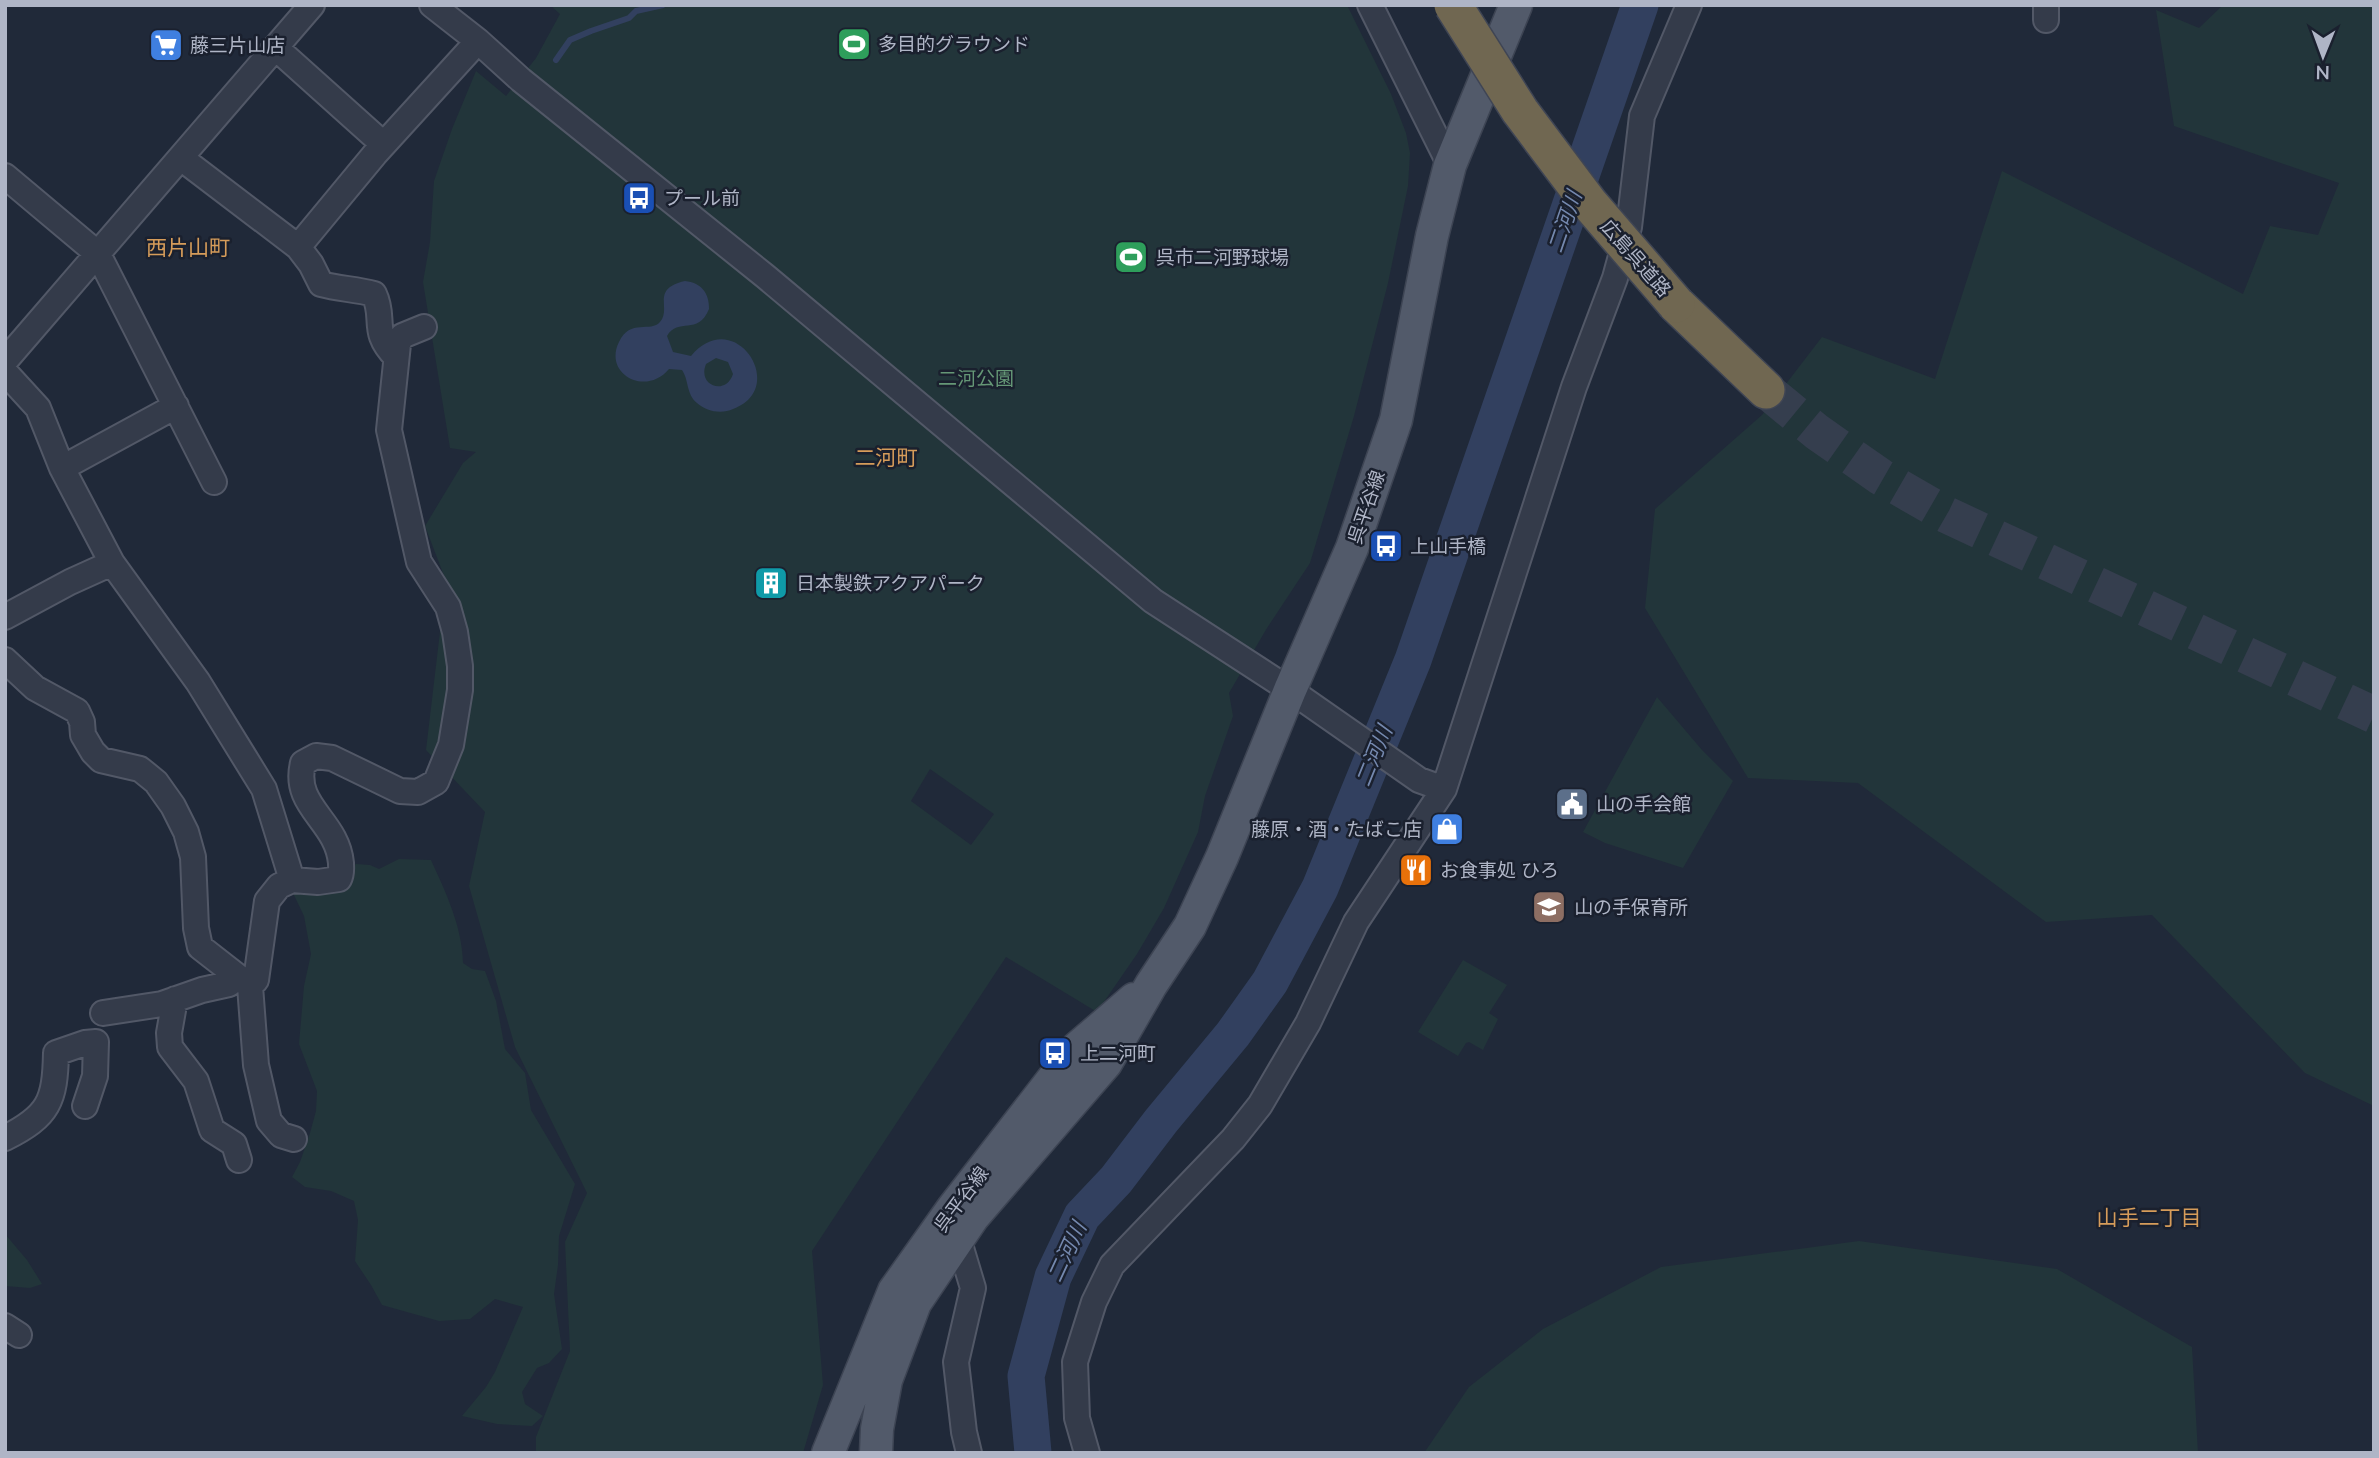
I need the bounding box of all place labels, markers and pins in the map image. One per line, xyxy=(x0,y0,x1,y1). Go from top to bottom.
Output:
sports icon: 多目的グラウンド xyxy=(835,25,873,63)
supermarket icon: 藤三片山店 xyxy=(147,26,185,64)
place label: 多目的グラウンド xyxy=(878,32,1030,56)
place label: 藤三片山店 xyxy=(190,33,285,57)
bus stop icon: プール前 xyxy=(620,179,658,217)
place label: プール前 xyxy=(664,186,740,210)
sports icon: 呉市二河野球場 xyxy=(1112,238,1150,276)
place label: 呉市二河野球場 xyxy=(1156,245,1289,269)
bus stop icon: 上山手橋 xyxy=(1367,527,1405,565)
place label: 上山手橋 xyxy=(1410,534,1486,558)
building icon: 日本製鉄アクアパーク xyxy=(752,564,790,602)
place label: 日本製鉄アクアパーク xyxy=(796,571,985,595)
public building icon: 山の手会館 xyxy=(1553,785,1591,823)
place label: 山の手会館 xyxy=(1596,792,1691,816)
shop icon: 藤原・酒・たばこ店 xyxy=(1428,810,1466,848)
place label: 藤原・酒・たばこ店 xyxy=(1251,817,1422,841)
restaurant icon: お食事処 ひろ xyxy=(1397,851,1435,889)
place label: お食事処 ひろ xyxy=(1440,858,1559,882)
school or university icon: 山の手保育所 xyxy=(1530,888,1568,926)
place label: 山の手保育所 xyxy=(1574,895,1688,919)
bus stop icon: 上二河町 xyxy=(1036,1034,1074,1072)
place label: 上二河町 xyxy=(1080,1041,1156,1065)

